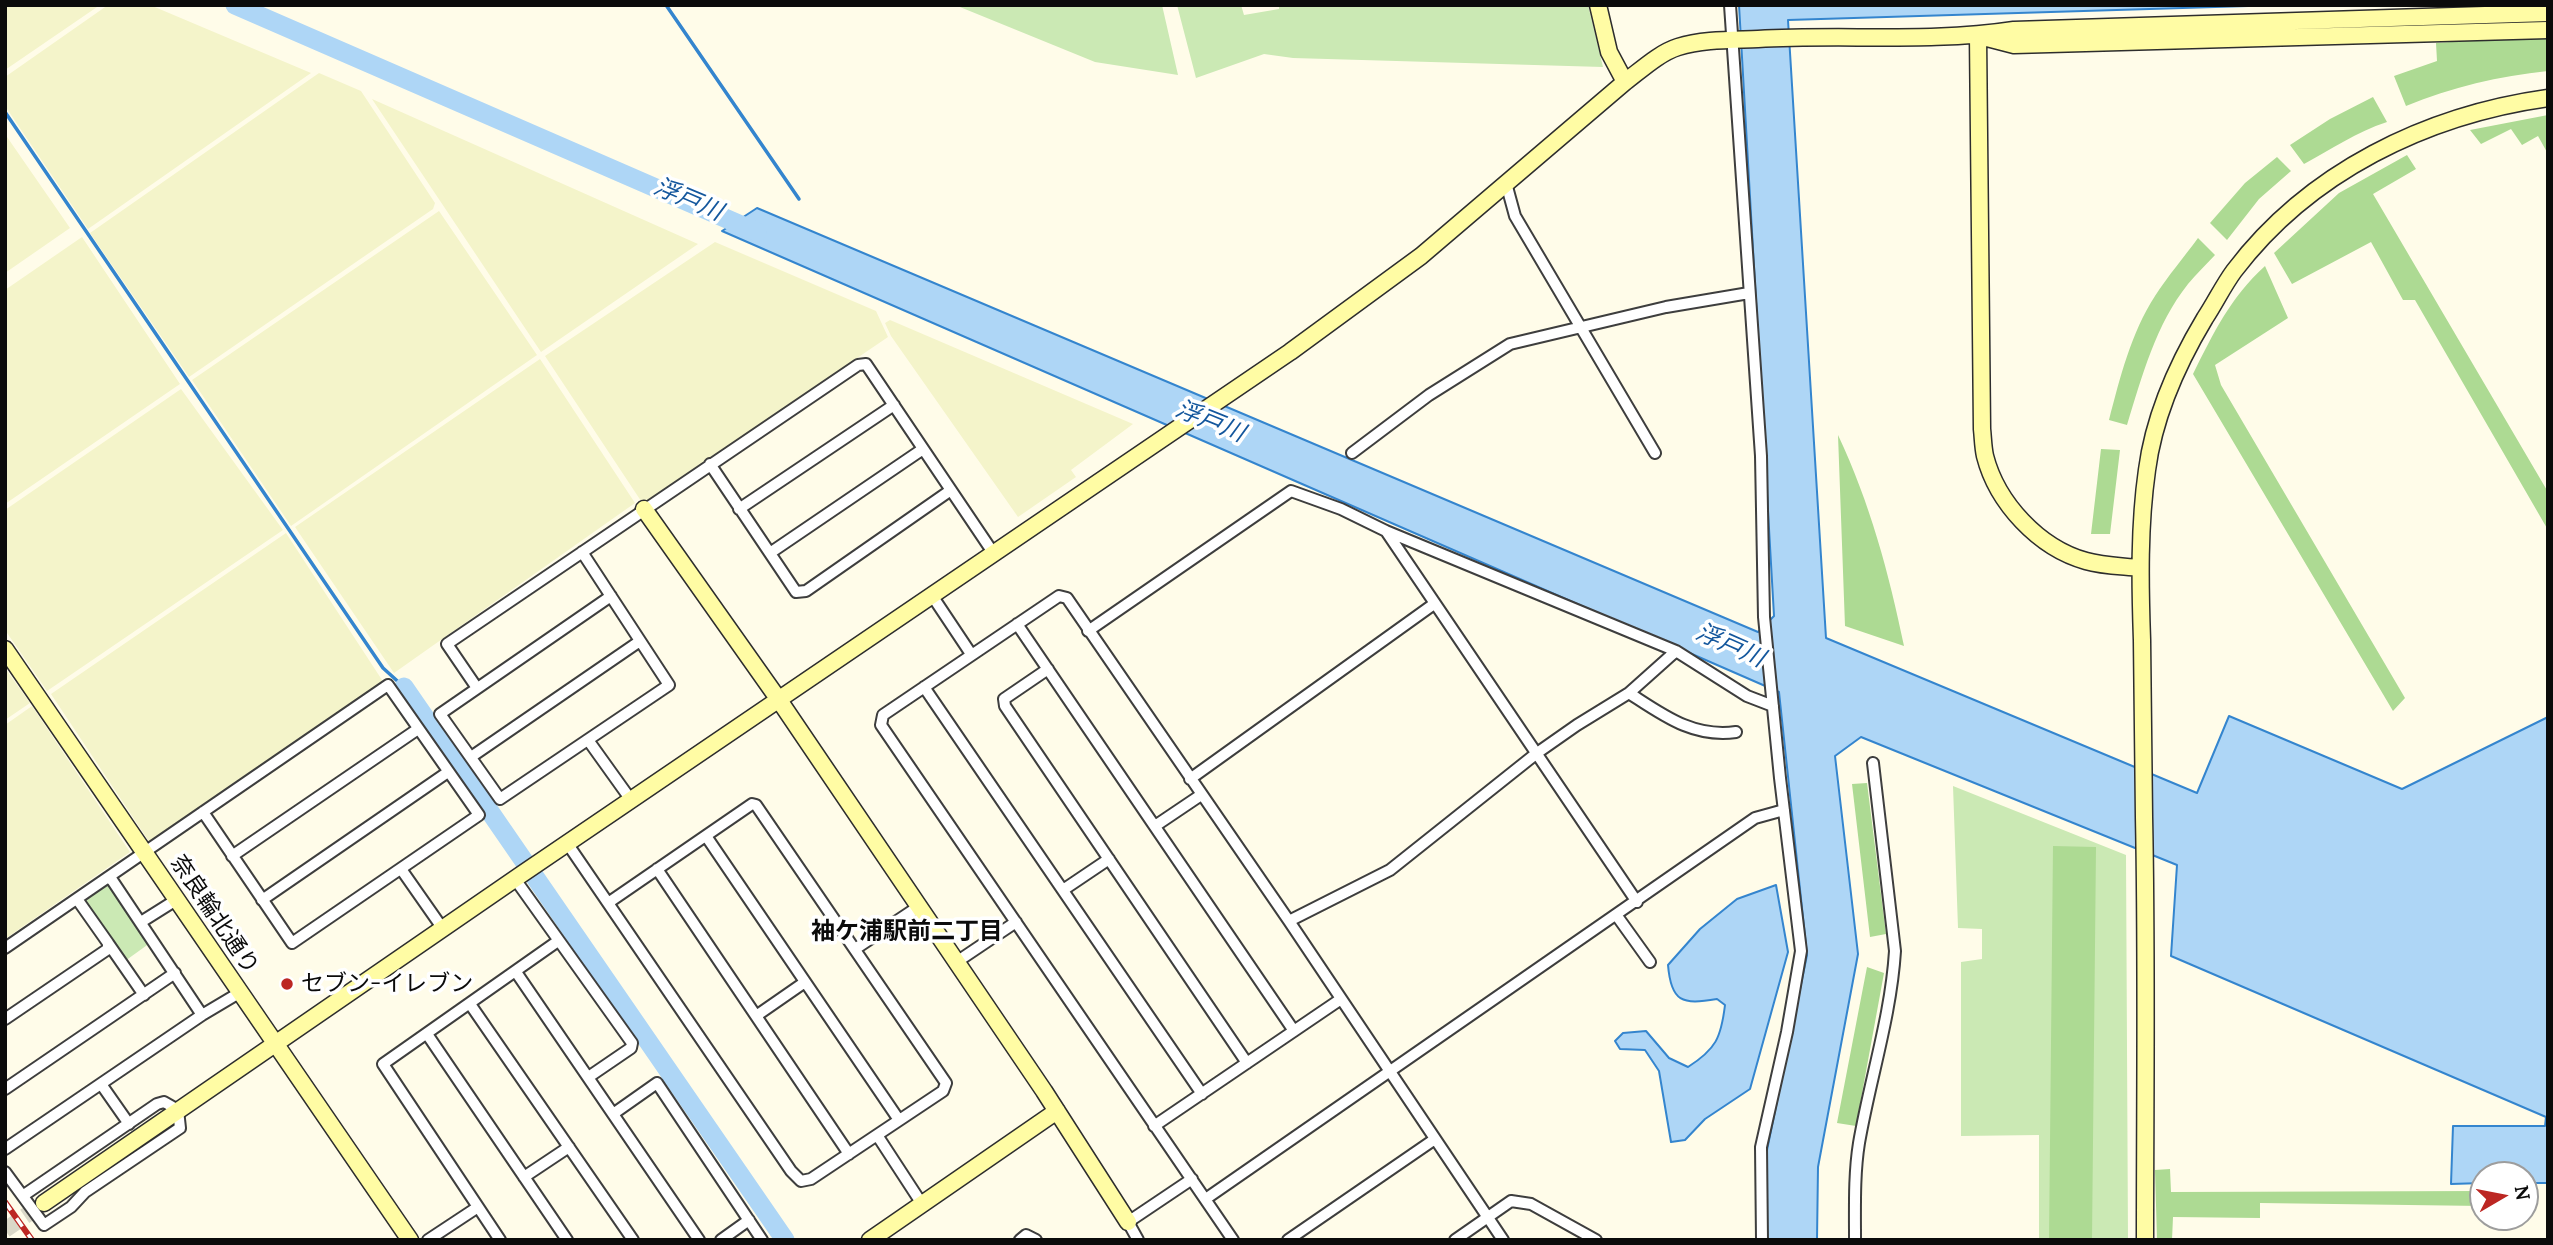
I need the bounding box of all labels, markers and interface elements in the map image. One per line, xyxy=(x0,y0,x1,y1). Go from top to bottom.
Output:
water label: 浮戸川 xyxy=(649,173,727,227)
water label: 浮戸川 xyxy=(1171,395,1249,449)
water label: 浮戸川 xyxy=(1691,618,1769,674)
street label: 奈良輪北通り xyxy=(164,850,264,980)
district label: 袖ケ浦駅前二丁目 xyxy=(811,918,1003,946)
place label: セブン-イレブン xyxy=(301,970,473,998)
marker: セブン-イレブン xyxy=(279,976,295,992)
north arrow xyxy=(2469,1161,2539,1231)
text: N xyxy=(2510,1183,2536,1202)

